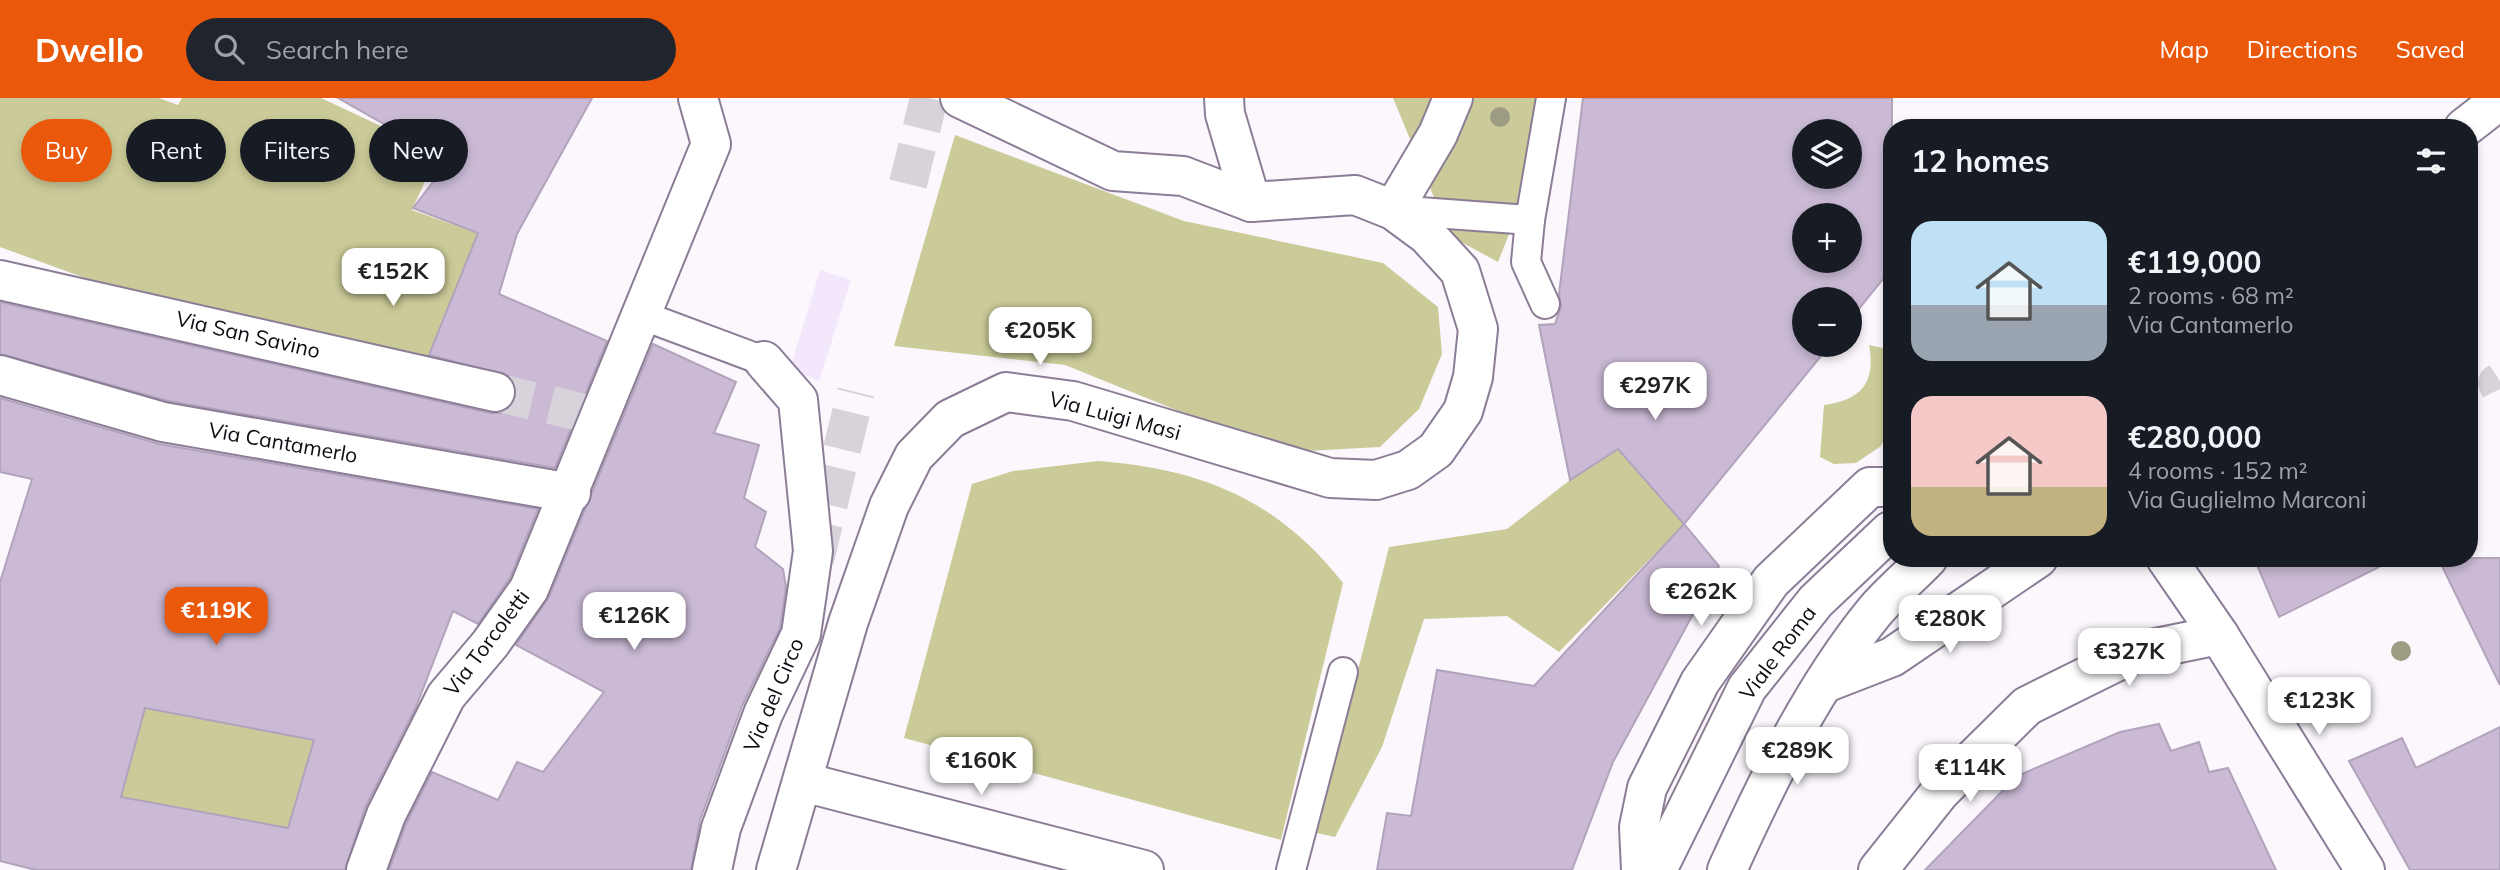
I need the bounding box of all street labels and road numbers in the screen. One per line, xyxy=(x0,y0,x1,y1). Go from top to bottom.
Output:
street label: Via San Savino xyxy=(174,305,323,363)
street label: Via Luigi Masi xyxy=(1047,385,1184,445)
street label: Via Cantamerlo xyxy=(207,416,360,468)
street label: Via Torcoletti xyxy=(438,584,535,701)
street label: Viale Roma xyxy=(1733,600,1821,705)
street label: Via del Circo xyxy=(737,634,809,756)

